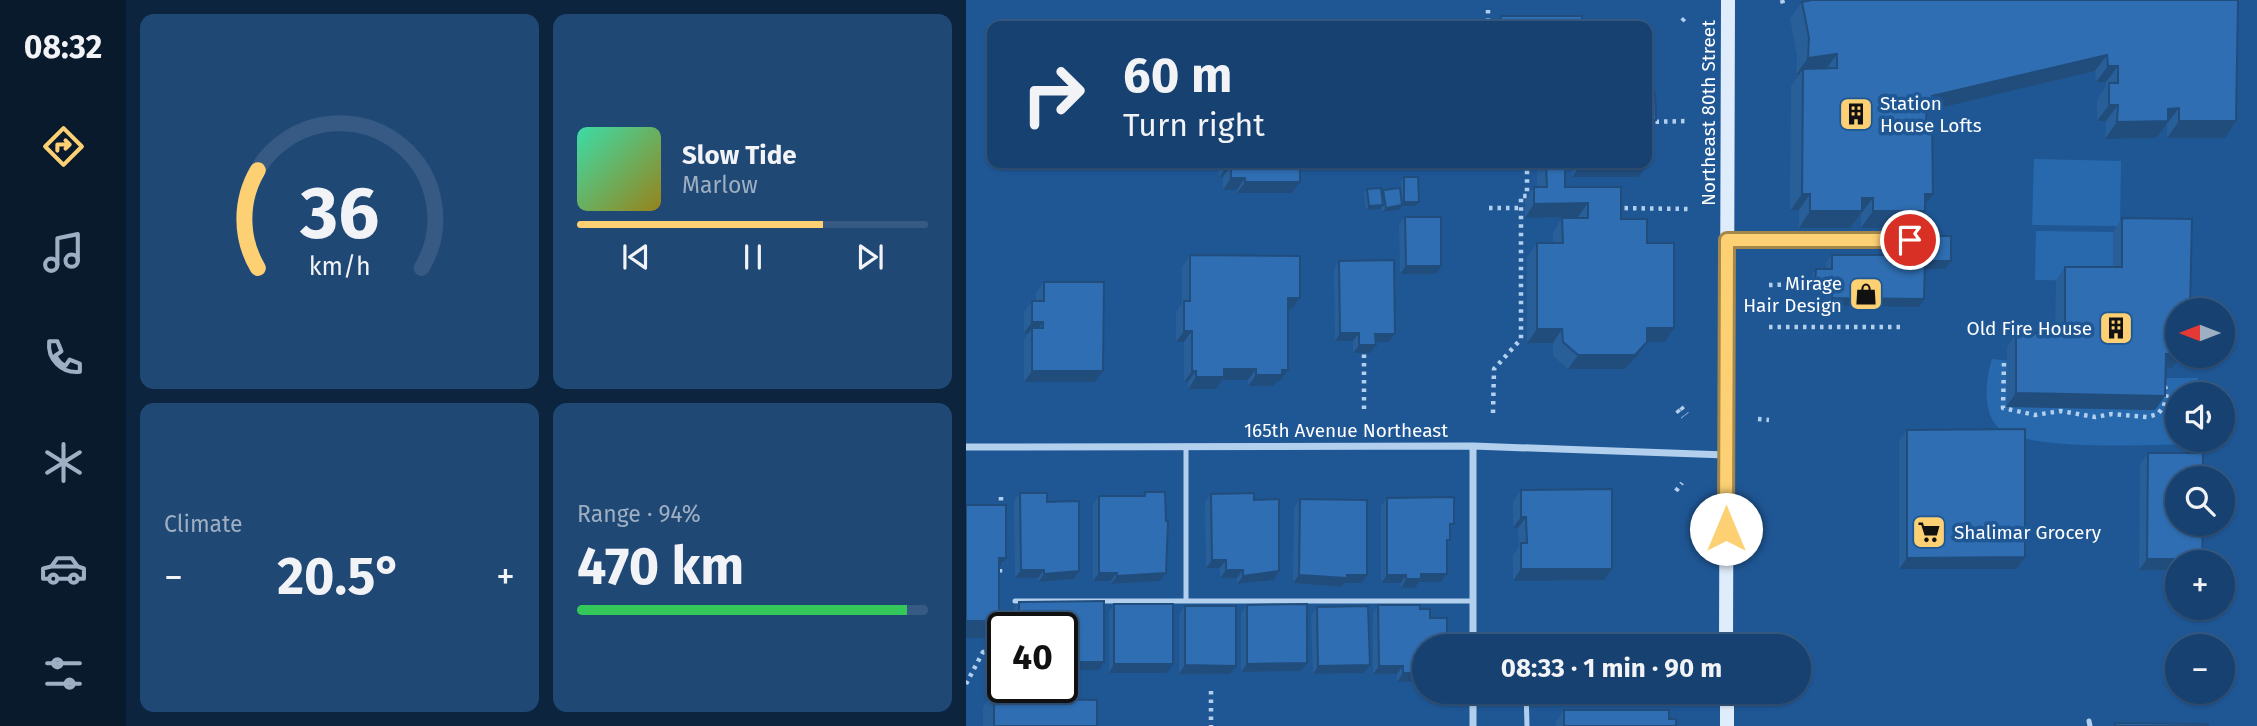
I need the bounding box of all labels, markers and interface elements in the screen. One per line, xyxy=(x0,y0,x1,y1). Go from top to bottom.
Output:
street label: Northeast 80th Street xyxy=(1697,20,1720,206)
text: 08:32 xyxy=(24,28,102,66)
text: 60 m xyxy=(1123,46,1232,105)
icon: right xyxy=(1008,49,1099,140)
place label: Station House Lofts xyxy=(1880,92,1982,137)
building icon: Station House Lofts xyxy=(1837,95,1875,133)
text: Turn right xyxy=(1123,106,1265,144)
icon: directions xyxy=(39,122,88,171)
text: Slow Tide xyxy=(682,140,797,171)
text: 36 xyxy=(299,170,379,257)
text: Marlow xyxy=(682,171,758,199)
pin xyxy=(1880,210,1940,270)
icon: arrive xyxy=(1891,221,1929,259)
icon: music xyxy=(39,228,88,277)
icon: previous xyxy=(617,238,655,276)
icon: pause xyxy=(734,238,772,276)
icon: next xyxy=(851,238,889,276)
text: km/h xyxy=(309,252,370,282)
place label: Mirage Hair Design xyxy=(1743,272,1842,317)
shop icon: Mirage Hair Design xyxy=(1847,275,1885,313)
north arrow xyxy=(2165,298,2235,368)
map controls xyxy=(2165,298,2235,704)
building icon: Old Fire House xyxy=(2097,309,2135,347)
place label: Old Fire House xyxy=(1967,317,2092,340)
icon: phone xyxy=(39,333,88,382)
button: sound xyxy=(2165,382,2235,452)
street label: 165th Avenue Northeast xyxy=(1244,419,1448,442)
icon: climate xyxy=(39,438,88,487)
button: search xyxy=(2165,466,2235,536)
position arrow xyxy=(1689,492,1763,566)
text: Range · 94% xyxy=(577,500,701,528)
text: Climate xyxy=(164,510,243,538)
supermarket icon: Shalimar Grocery xyxy=(1910,513,1948,551)
place label: Shalimar Grocery xyxy=(1954,521,2102,544)
text: 470 km xyxy=(577,535,744,598)
icon: car xyxy=(39,544,88,593)
text: 20.5° xyxy=(277,545,402,608)
button: + xyxy=(2165,550,2235,620)
text: − xyxy=(164,554,183,600)
text: + xyxy=(496,554,515,600)
speed limit sign: 40 xyxy=(987,612,1078,703)
button: − xyxy=(2165,634,2235,704)
icon: filters xyxy=(39,649,88,698)
text: 08:33 · 1 min · 90 m xyxy=(1501,653,1722,684)

